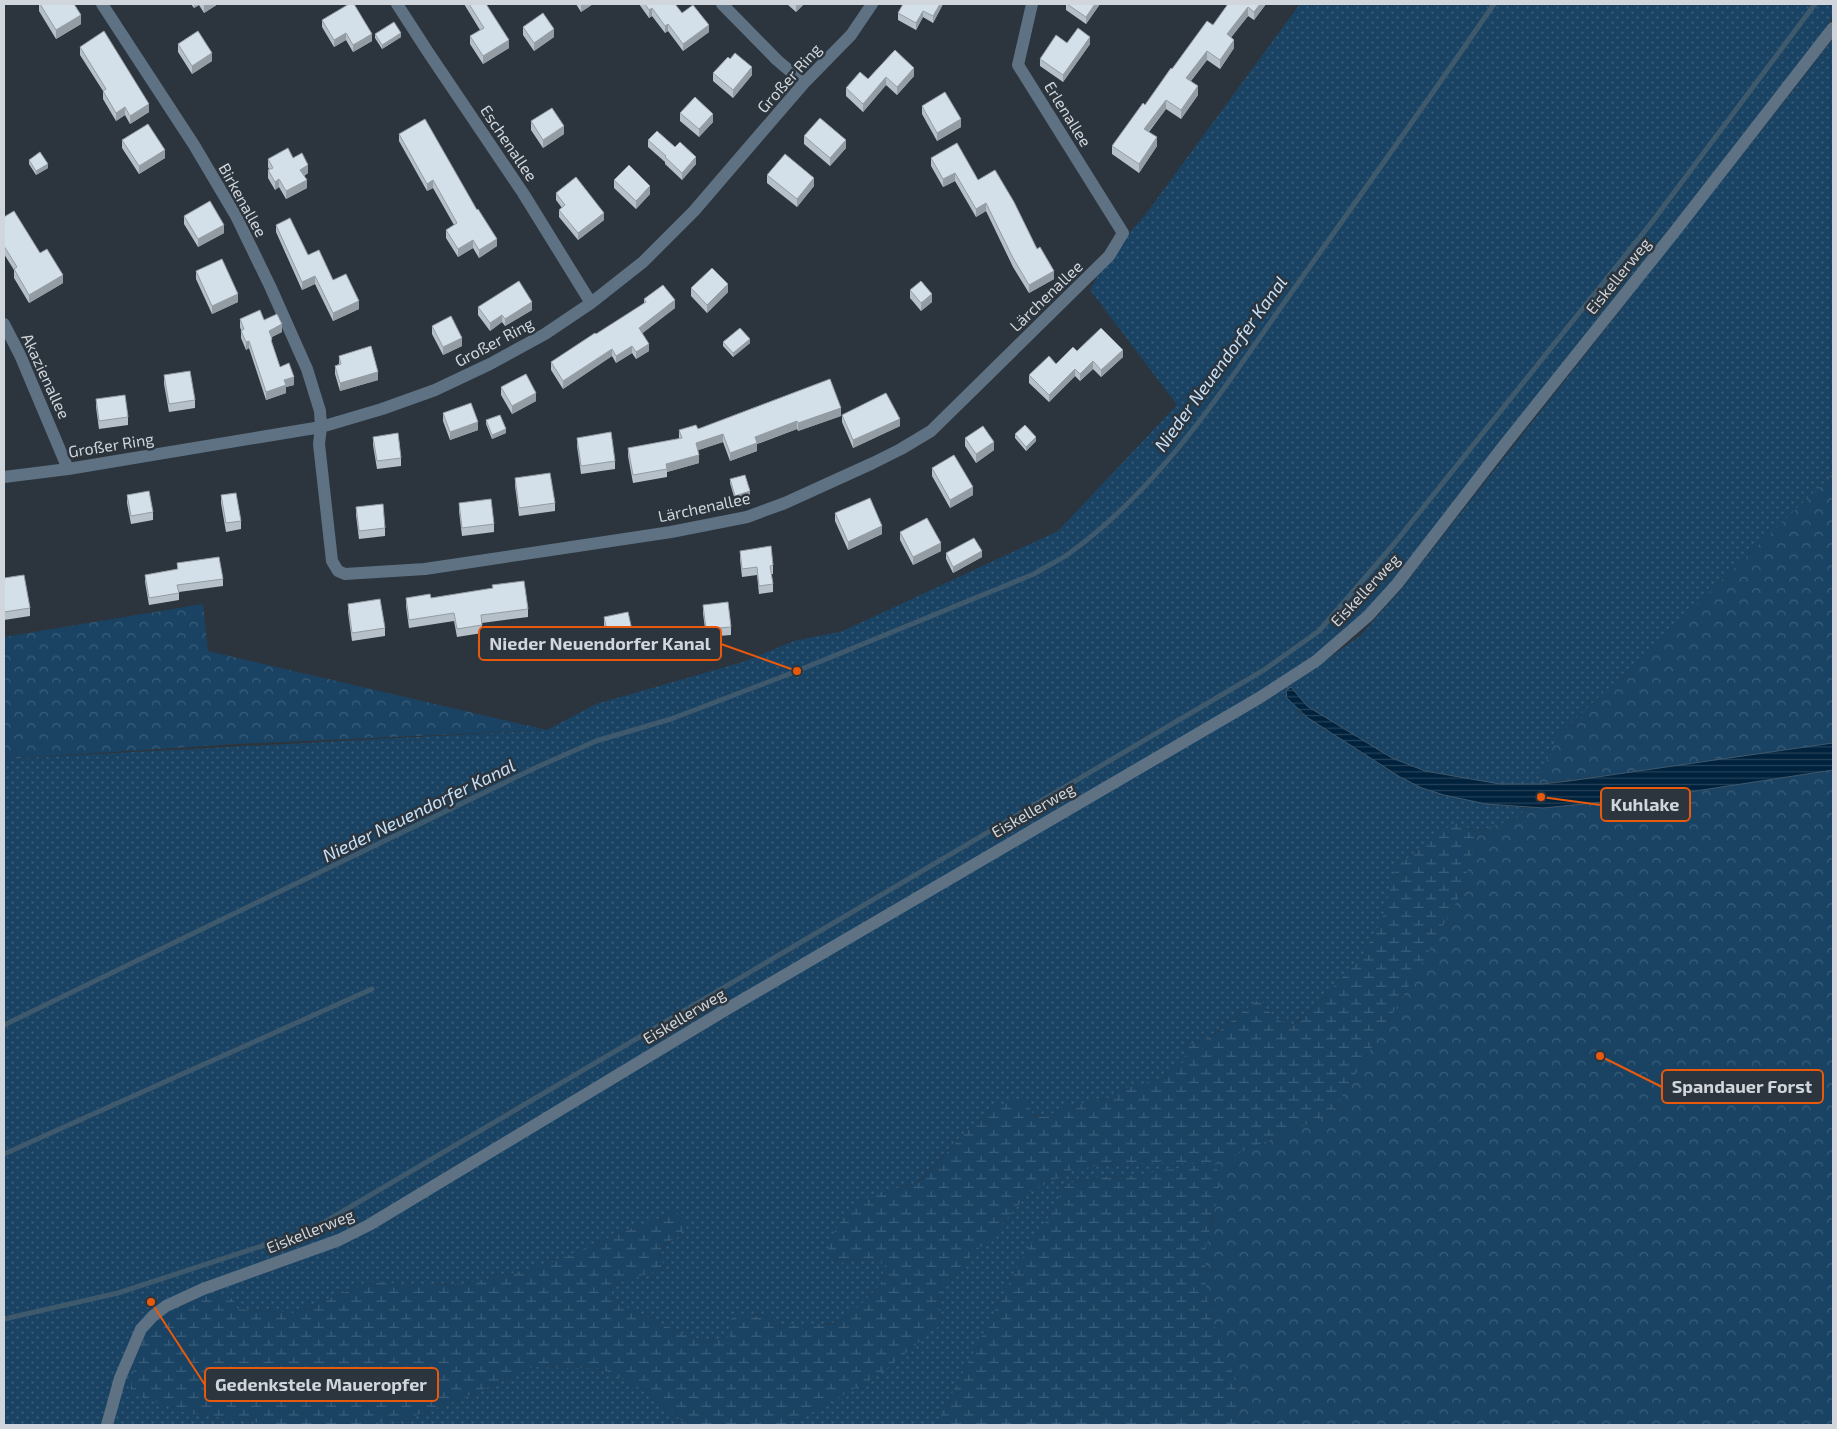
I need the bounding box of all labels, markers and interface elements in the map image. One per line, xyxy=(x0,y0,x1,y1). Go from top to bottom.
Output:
street label: Großer Ring xyxy=(753,39,825,116)
street label: Erlenallee xyxy=(1041,78,1096,150)
street label: Eschenallee xyxy=(477,101,542,184)
street label: Birkenallee xyxy=(215,159,272,240)
street label: Eiskellerweg xyxy=(1581,234,1654,318)
street label: Lärchenallee xyxy=(1005,256,1086,335)
water label: Nieder Neuendorfer Kanal xyxy=(1149,271,1291,456)
street label: Großer Ring xyxy=(451,313,536,370)
street label: Akazienallee xyxy=(18,330,75,422)
street label: Großer Ring xyxy=(67,428,155,461)
street label: Lärchenallee xyxy=(656,487,752,526)
street label: Eiskellerweg xyxy=(1326,549,1403,630)
callout: Nieder Neuendorfer Kanal xyxy=(479,627,721,660)
text: Nieder Neuendorfer Kanal xyxy=(489,632,711,654)
water label: Nieder Neuendorfer Kanal xyxy=(319,754,519,866)
street label: Eiskellerweg xyxy=(988,778,1078,841)
callout: Kuhlake xyxy=(1601,788,1690,821)
text: Kuhlake xyxy=(1611,793,1679,815)
street label: Eiskellerweg xyxy=(639,984,728,1048)
callout: Spandauer Forst xyxy=(1662,1070,1823,1103)
text: Spandauer Forst xyxy=(1672,1075,1813,1097)
street label: Eiskellerweg xyxy=(263,1204,356,1257)
callout: Gedenkstele Maueropfer xyxy=(205,1368,438,1401)
text: Gedenkstele Maueropfer xyxy=(215,1373,427,1395)

